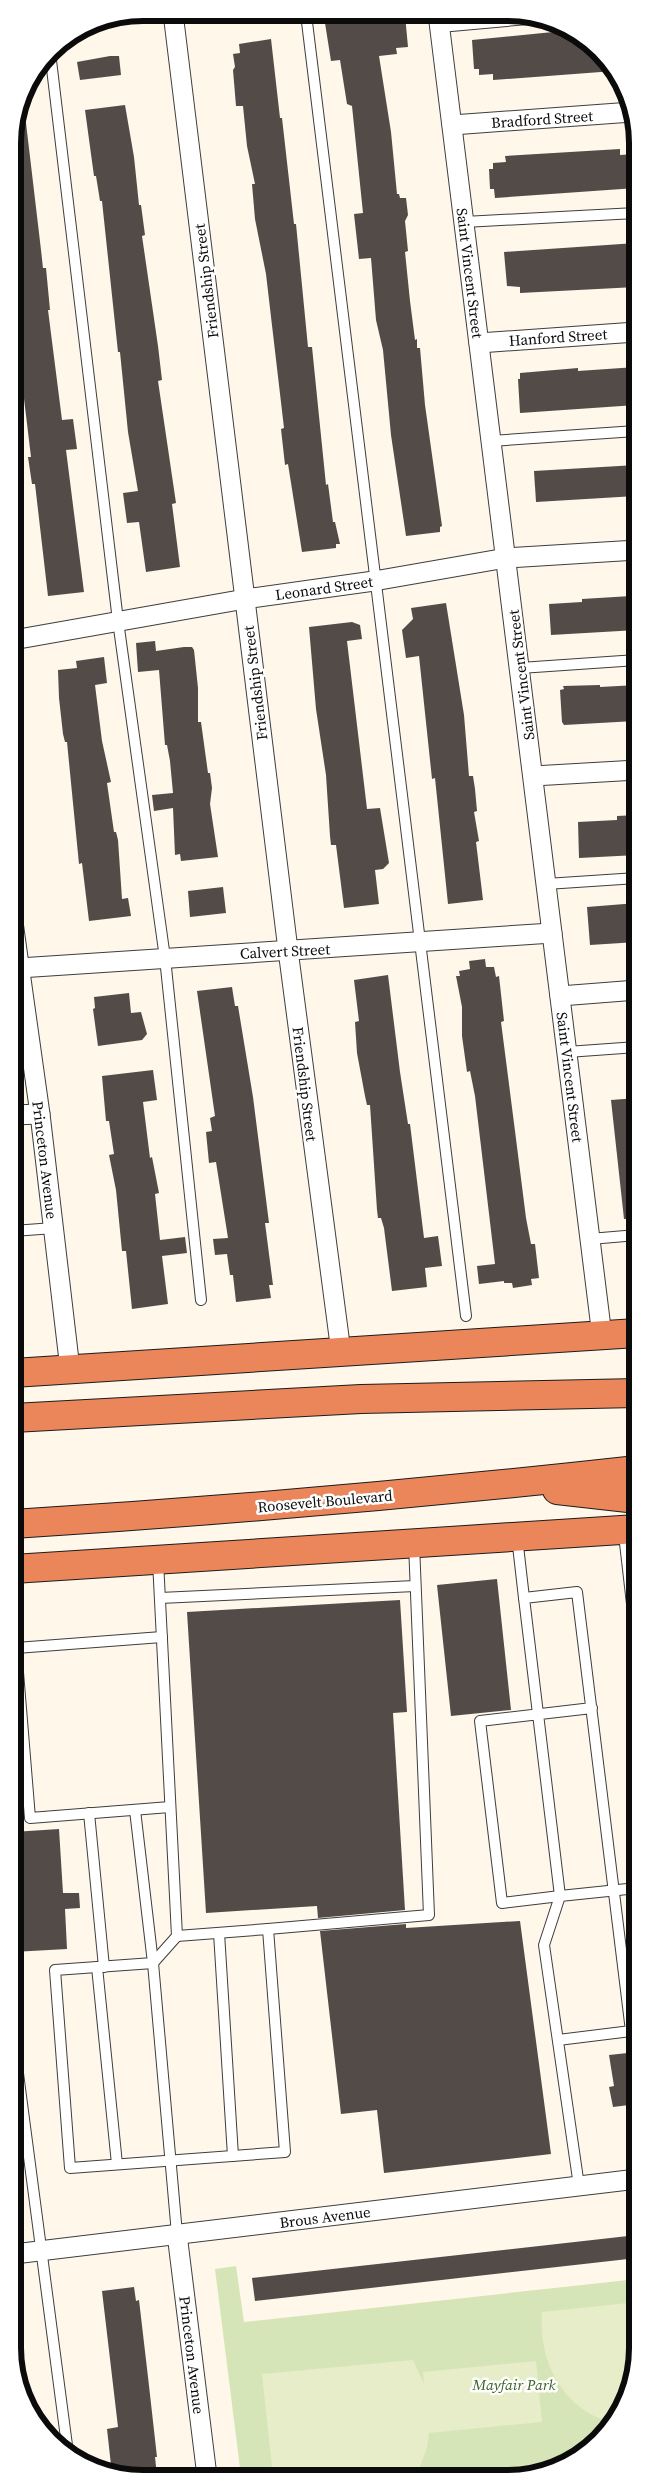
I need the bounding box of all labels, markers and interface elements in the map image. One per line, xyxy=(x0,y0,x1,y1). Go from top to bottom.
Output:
street label: Bradford Street xyxy=(490,105,594,133)
street label: Saint Vincent Street xyxy=(452,207,488,339)
street label: Friendship Street xyxy=(189,222,223,339)
street label: Hanford Street xyxy=(508,323,608,351)
street label: Leonard Street xyxy=(274,571,374,605)
street label: Saint Vincent Street xyxy=(503,609,539,741)
street label: Friendship Street xyxy=(238,624,272,741)
street label: Calvert Street xyxy=(239,938,331,964)
street label: Saint Vincent Street xyxy=(552,1011,588,1143)
street label: Friendship Street xyxy=(288,1026,322,1143)
street label: Princeton Avenue xyxy=(27,1100,63,1220)
street label: Roosevelt Boulevard xyxy=(257,1485,394,1517)
street label: Brous Avenue xyxy=(278,2201,372,2233)
street label: Princeton Avenue xyxy=(174,2295,210,2415)
park label: Mayfair Park xyxy=(471,2374,556,2395)

